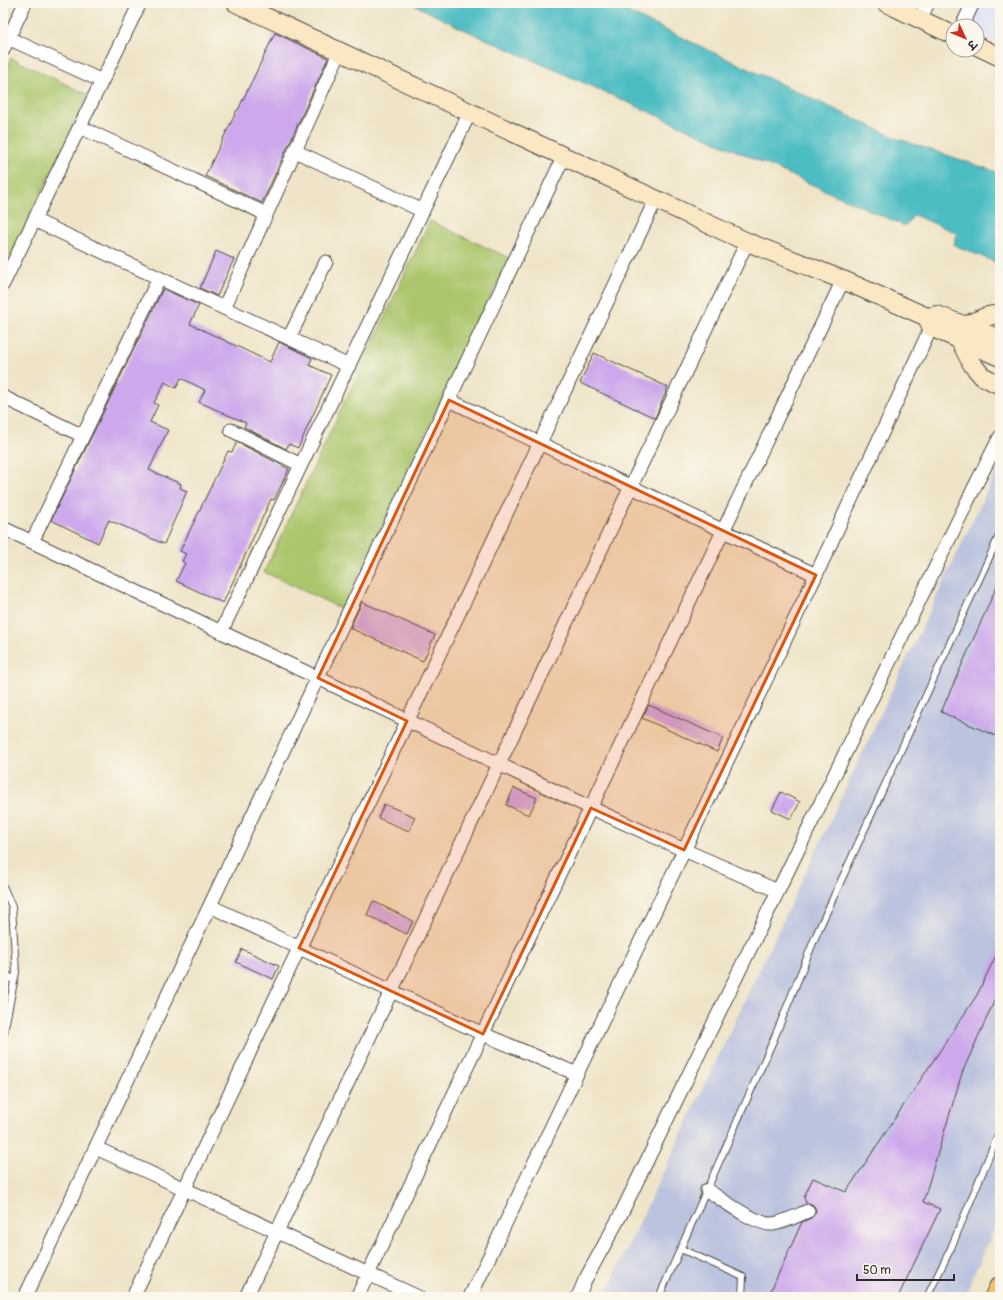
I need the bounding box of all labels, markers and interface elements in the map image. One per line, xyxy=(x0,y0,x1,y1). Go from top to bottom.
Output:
north arrow xyxy=(945,18,985,58)
text: उ xyxy=(963,37,980,53)
scale bar xyxy=(857,1256,954,1282)
text: 50 m xyxy=(863,1263,891,1278)

